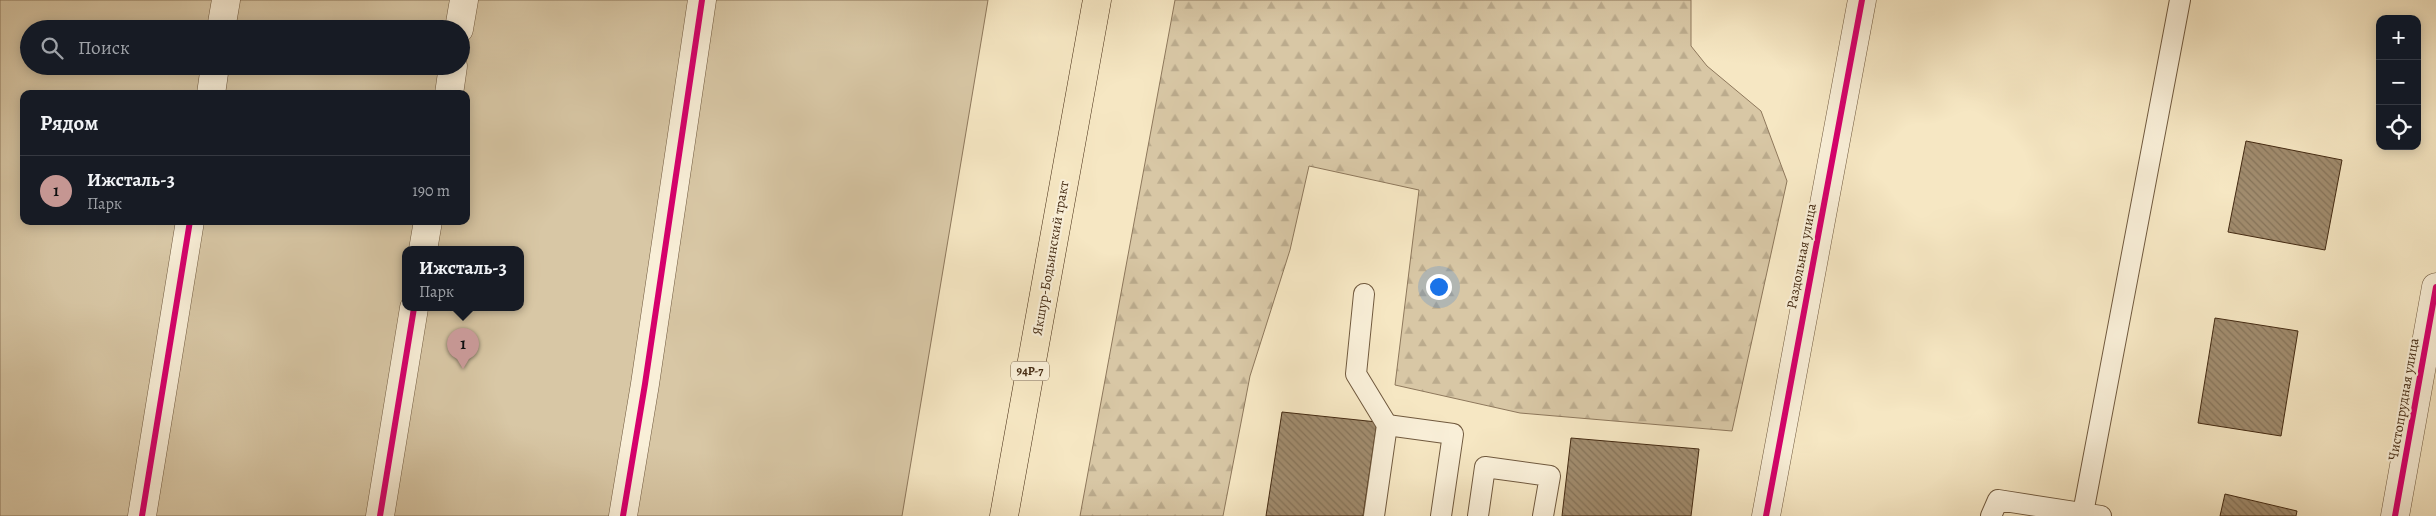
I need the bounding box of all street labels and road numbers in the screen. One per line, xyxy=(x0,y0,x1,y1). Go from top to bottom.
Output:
street label: Якшур-Бодьинский тракт xyxy=(1028,179,1073,337)
street label: Раздольная улица xyxy=(1782,201,1821,310)
street label: Чистопрудная улица xyxy=(2383,336,2424,462)
road number: 94Р-7 xyxy=(1011,362,1049,381)

